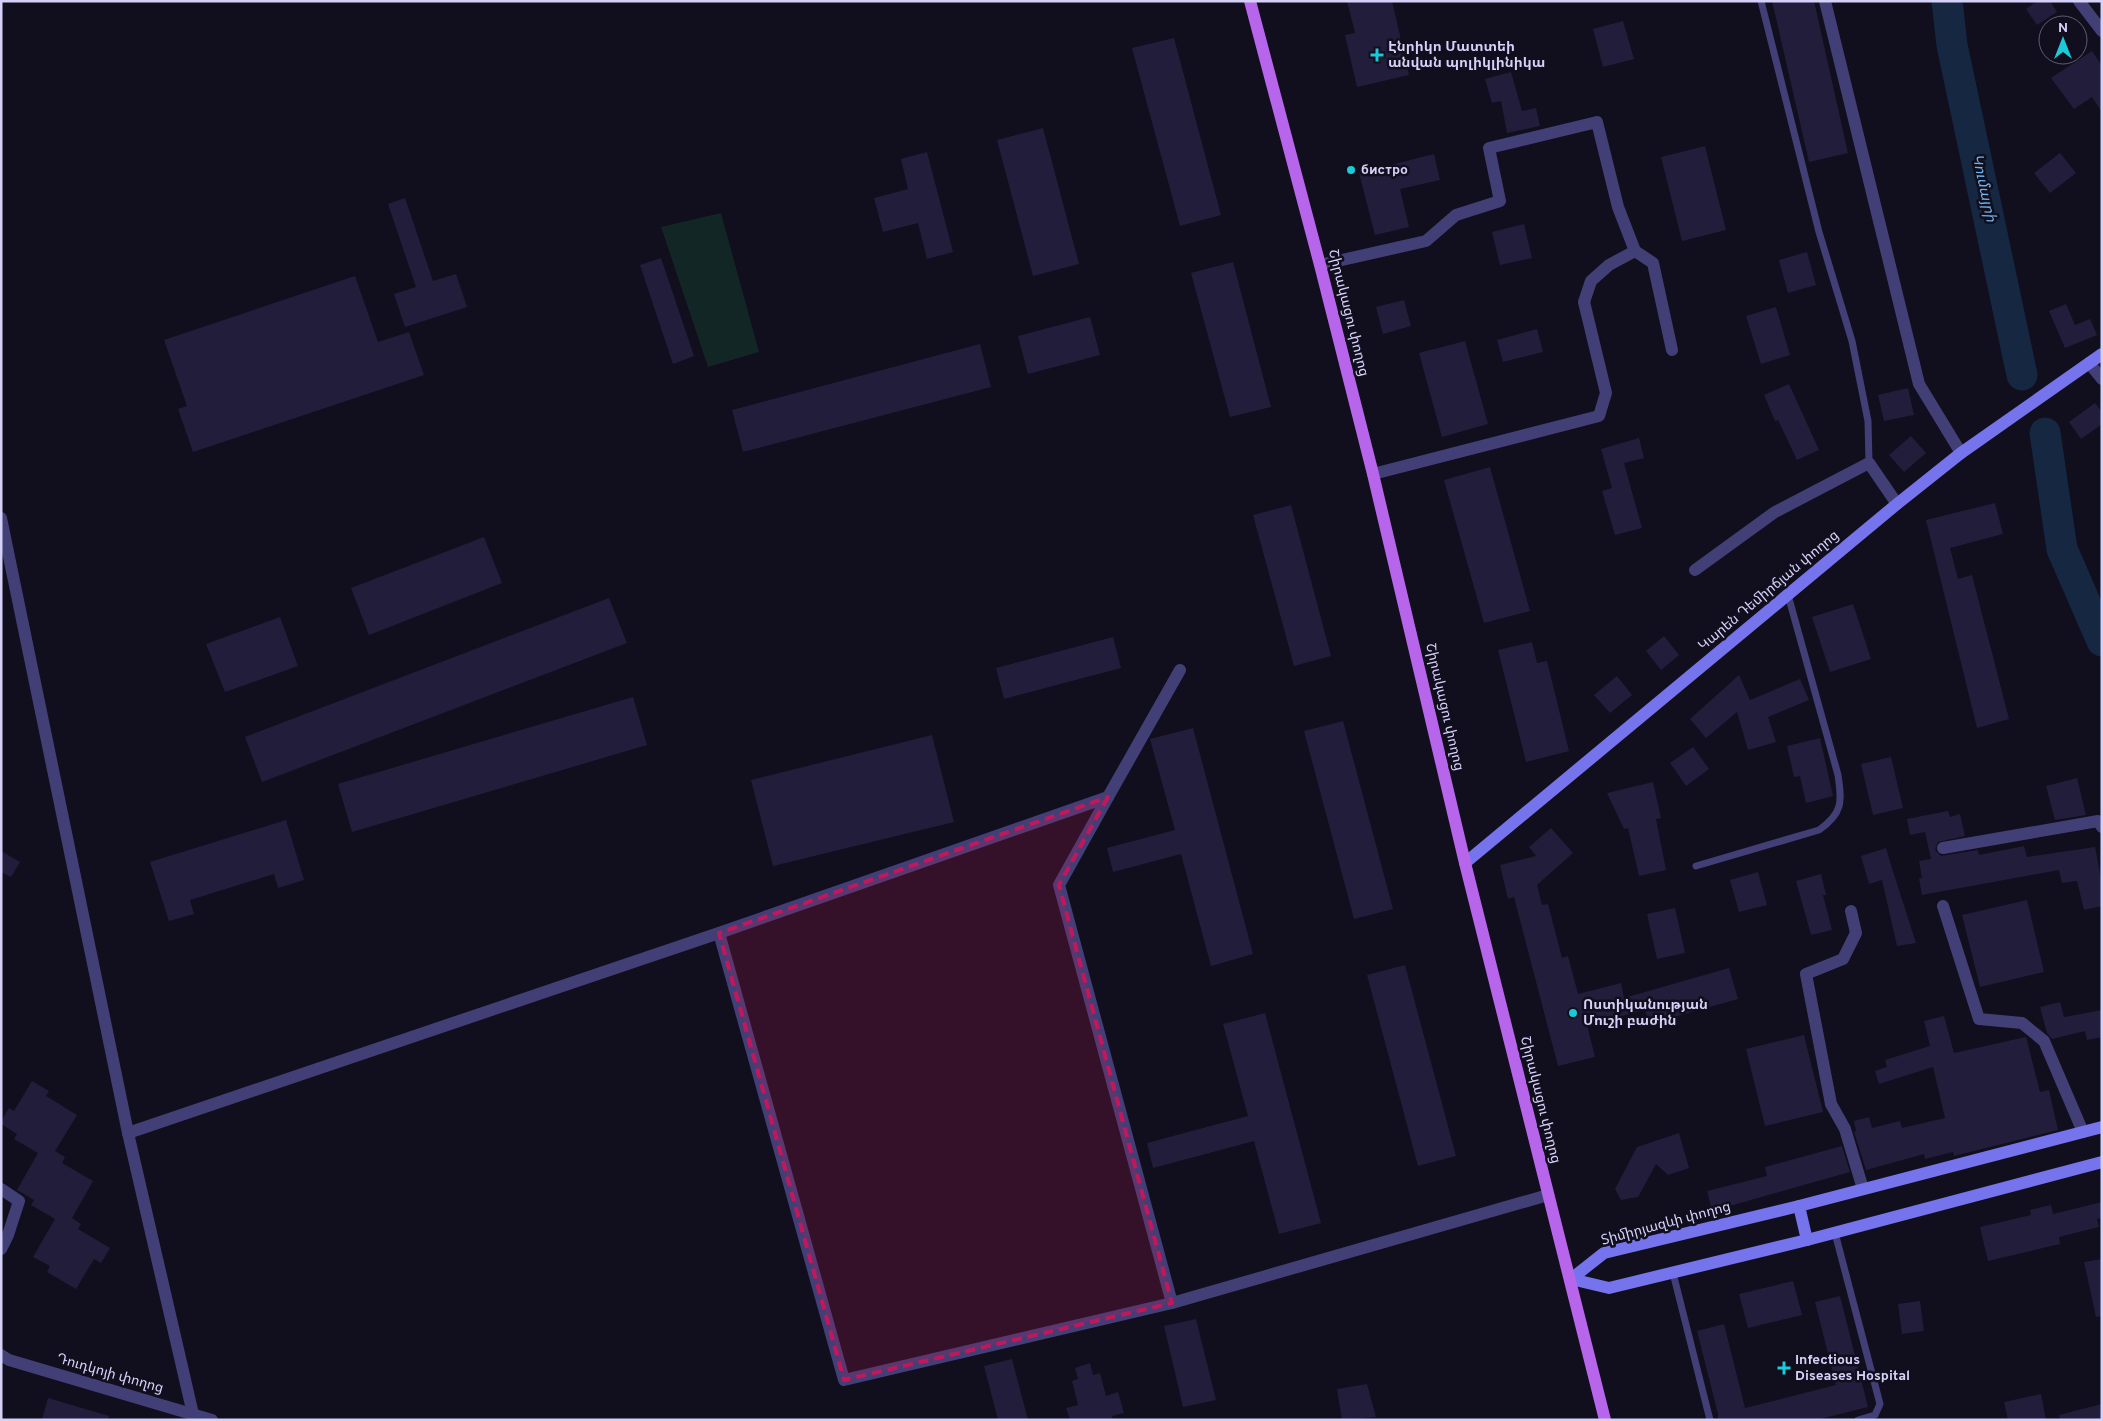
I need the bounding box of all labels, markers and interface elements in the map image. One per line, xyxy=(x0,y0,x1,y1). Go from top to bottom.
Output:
north arrow xyxy=(2038,15,2088,65)
text: N xyxy=(2058,20,2068,37)
place label: Էնրիկո Մատտեի անվան պոլիկլինիկա xyxy=(1388,39,1545,72)
marker: Էնրիկո Մատտեի անվան պոլիկլինիկա xyxy=(1370,48,1384,62)
water label: Կումայրի xyxy=(1967,152,2000,225)
place label: бистро xyxy=(1361,162,1408,179)
marker: бистро xyxy=(1345,164,1357,176)
street label: Շիրակացու փողոց xyxy=(1324,248,1372,378)
street label: Կարեն Դեմիրճյան փողոց xyxy=(1695,527,1843,655)
street label: Շիրակացու փողոց xyxy=(1421,642,1467,772)
place label: Ոստիկանության Մուշի բաժին xyxy=(1583,997,1708,1030)
marker: Ոստիկանության Մուշի բաժին xyxy=(1567,1007,1579,1019)
street label: Շիրակացու փողոց xyxy=(1516,1035,1564,1165)
street label: Տիմիրյազևի փողոց xyxy=(1599,1199,1733,1249)
street label: Դուդկոյի փողոց xyxy=(55,1351,165,1397)
place label: Infectious Diseases Hospital xyxy=(1795,1352,1910,1385)
marker: Infectious Diseases Hospital xyxy=(1777,1361,1791,1375)

